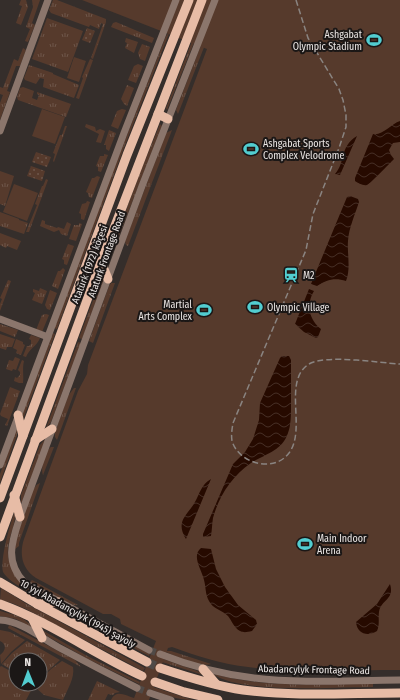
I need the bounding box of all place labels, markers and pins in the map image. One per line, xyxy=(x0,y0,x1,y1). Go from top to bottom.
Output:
place label: Ashgabat Olympic Stadium xyxy=(293,29,363,53)
sports icon: Ashgabat Olympic Stadium xyxy=(365,31,383,49)
place label: Ashgabat Sports Complex Velodrome xyxy=(263,138,344,162)
sports icon: Ashgabat Sports Complex Velodrome xyxy=(242,140,260,158)
station icon: M2 xyxy=(282,266,300,284)
place label: M2 xyxy=(303,270,315,282)
sports icon: Olympic Village xyxy=(246,298,264,316)
place label: Martial Arts Complex xyxy=(138,299,193,323)
sports icon: Martial Arts Complex xyxy=(195,301,213,319)
place label: Olympic Village xyxy=(267,302,330,314)
place label: Main Indoor Arena xyxy=(317,533,367,557)
sports icon: Main Indoor Arena xyxy=(296,535,314,553)

